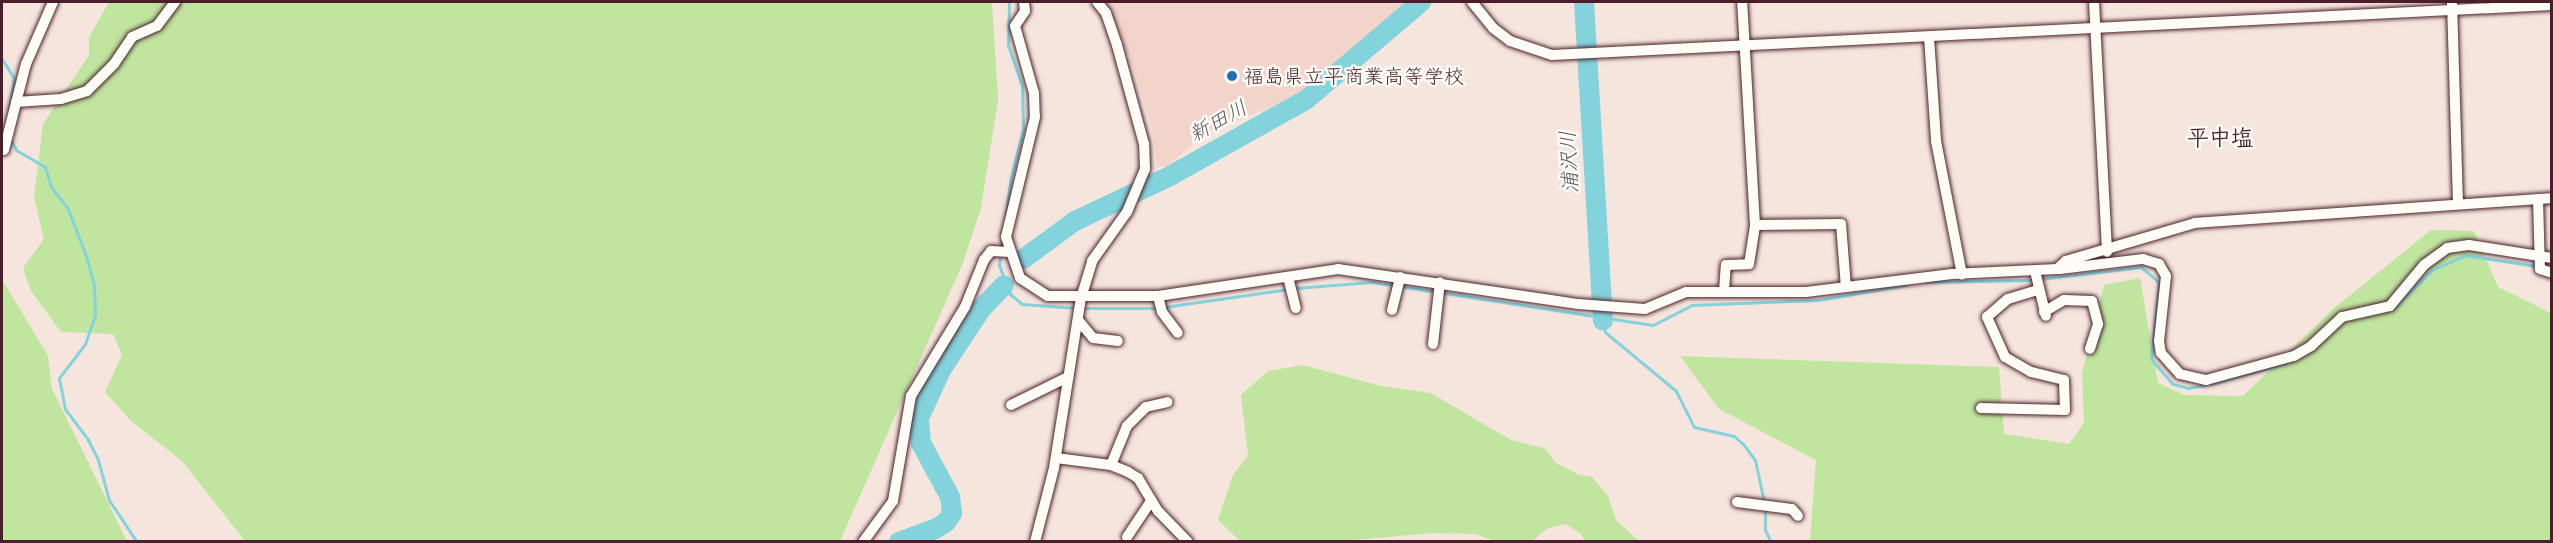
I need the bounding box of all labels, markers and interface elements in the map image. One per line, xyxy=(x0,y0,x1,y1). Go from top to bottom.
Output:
place label: 福島県立平商業高等学校 xyxy=(1244,64,1464,88)
marker: 福島県立平商業高等学校 xyxy=(1225,69,1239,83)
water label: 新田川 xyxy=(1184,95,1252,147)
district label: 平中塩 xyxy=(2187,126,2253,152)
water label: 浦沢川 xyxy=(1555,130,1583,194)

